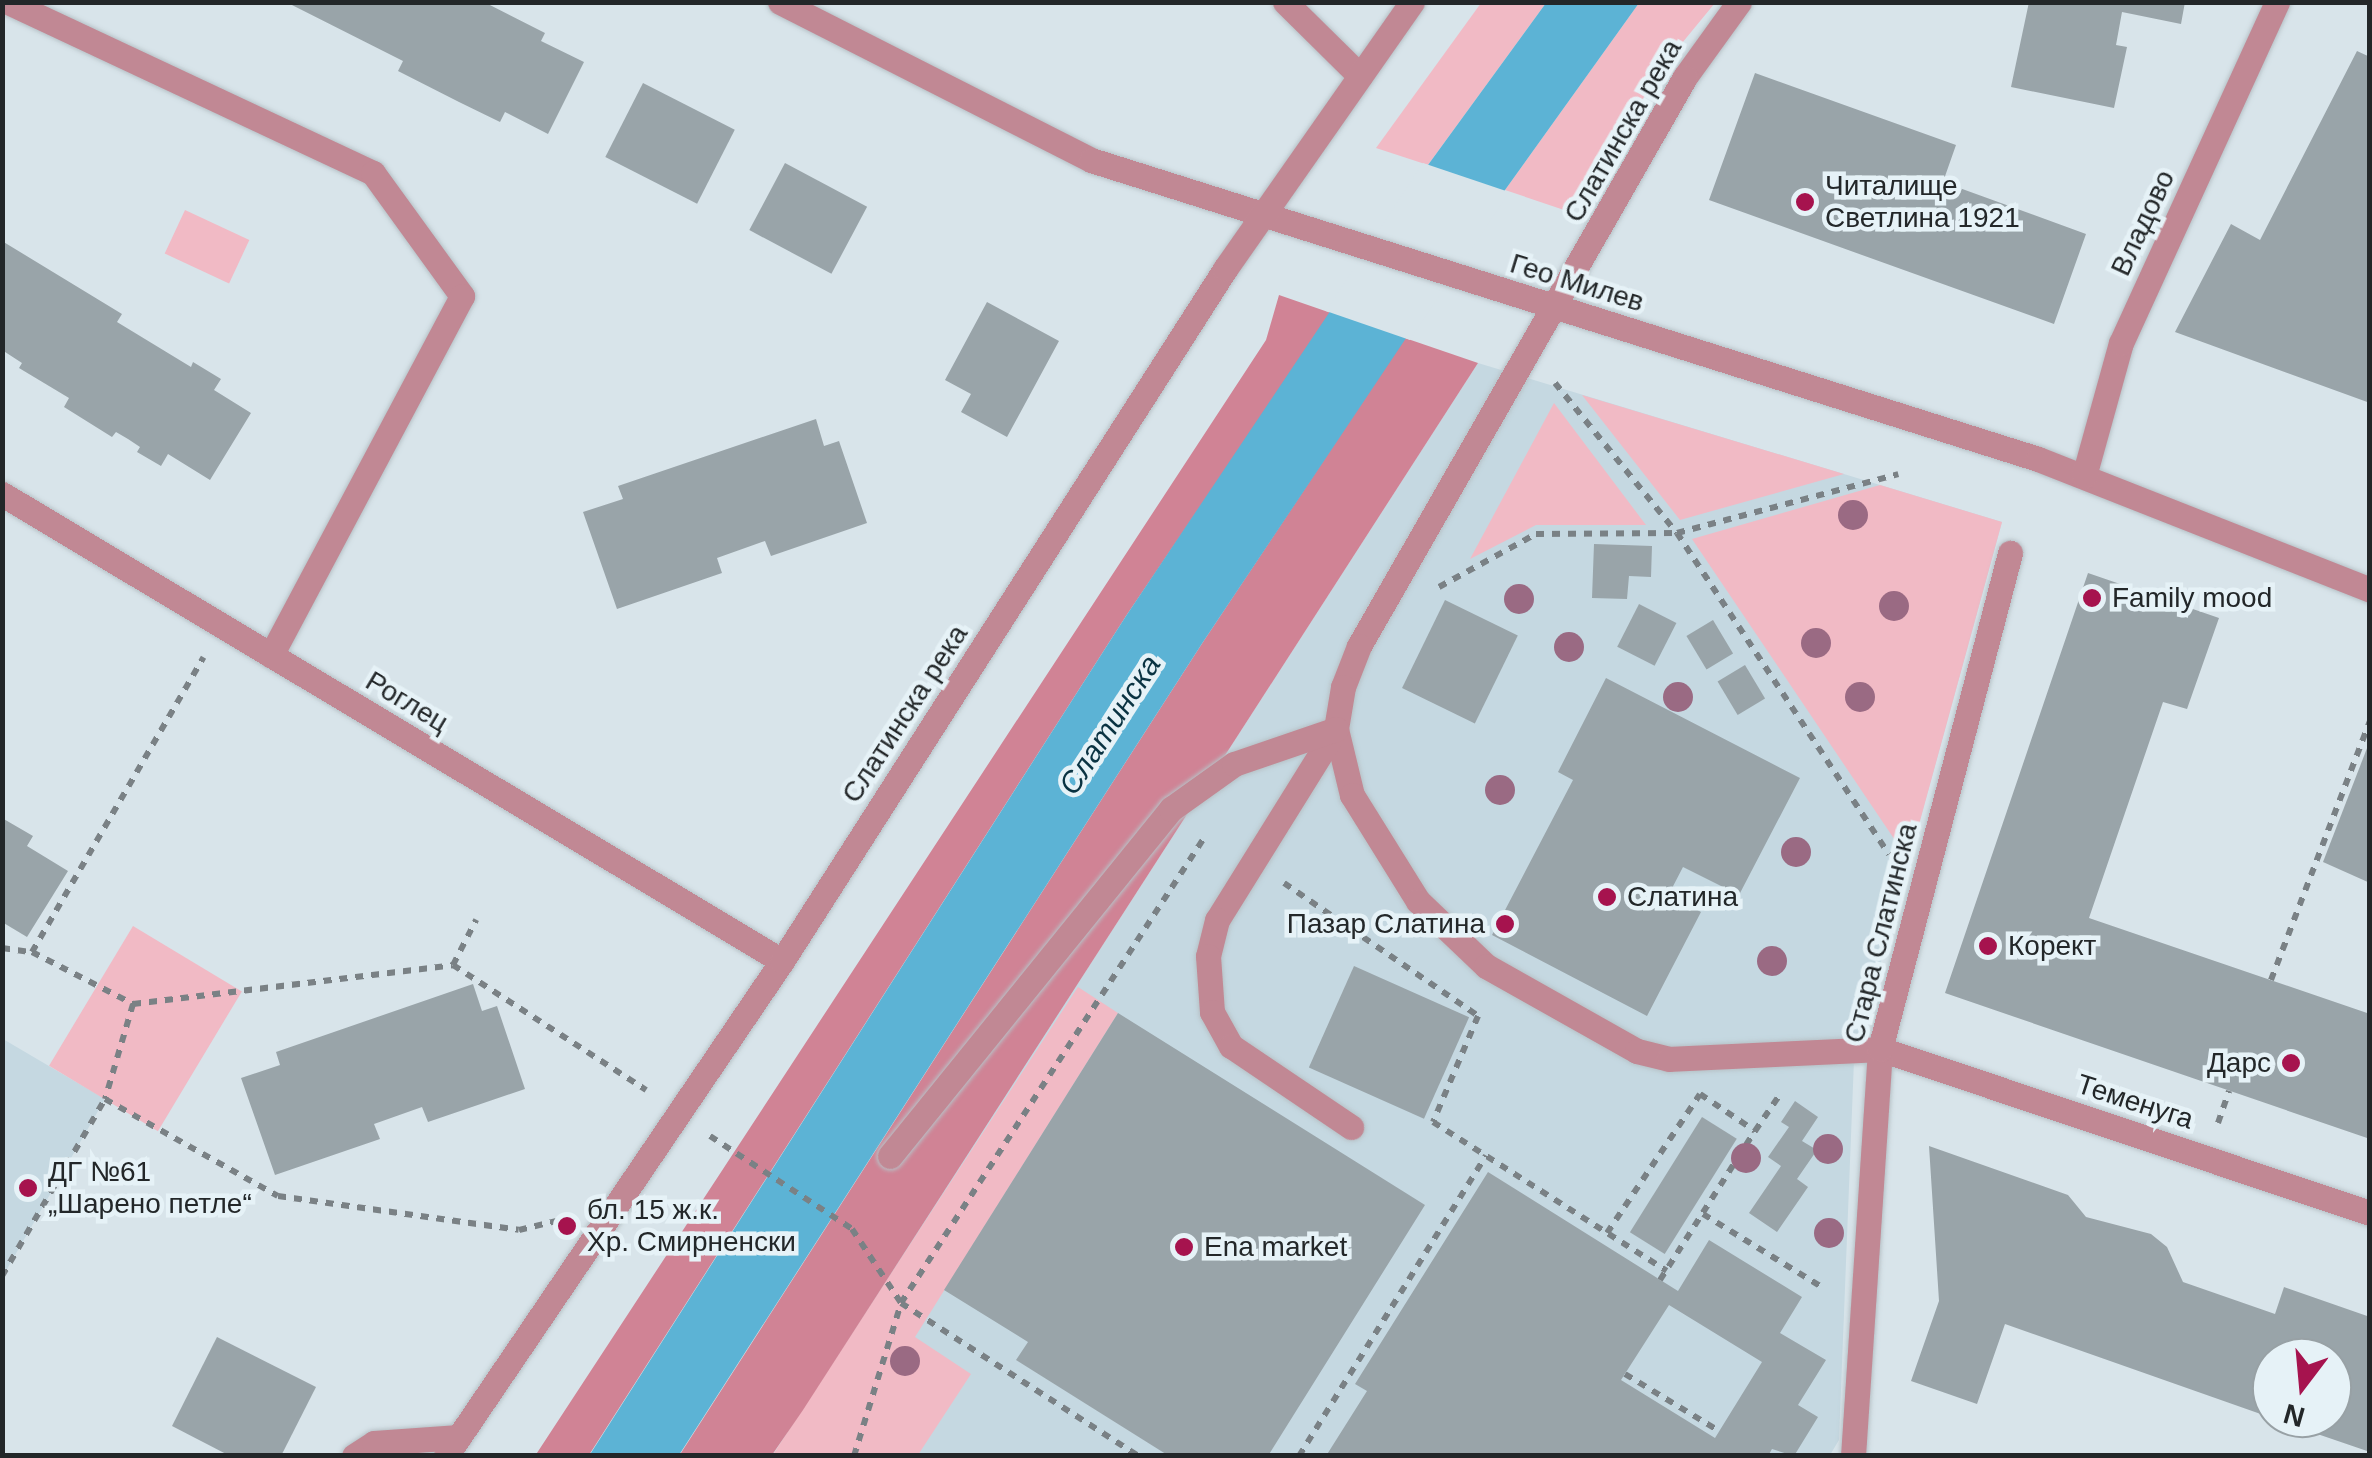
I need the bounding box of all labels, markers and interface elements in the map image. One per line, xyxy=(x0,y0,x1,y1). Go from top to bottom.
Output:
street label: Слатинска река xyxy=(1557,34,1689,228)
street label: Владово xyxy=(2104,165,2182,281)
place label: Читалище Светлина 1921 xyxy=(1825,169,2020,235)
marker: Читалище Светлина 1921 xyxy=(1794,191,1816,213)
street label: Гео Милев xyxy=(1506,247,1648,319)
place label: Family mood xyxy=(2112,581,2272,615)
marker: Family mood xyxy=(2081,587,2103,609)
street label: Слатинска река xyxy=(835,619,975,809)
water label: Слатинска xyxy=(1052,648,1168,802)
street label: Роглец xyxy=(360,664,454,740)
street label: Стара Слатинска xyxy=(1837,820,1925,1046)
place label: Слатина xyxy=(1627,880,1738,914)
marker: Слатина xyxy=(1596,886,1618,908)
place label: Пазар Слатина xyxy=(1287,907,1485,941)
marker: Пазар Слатина xyxy=(1494,913,1516,935)
place label: Корект xyxy=(2008,929,2096,963)
marker: Корект xyxy=(1977,935,1999,957)
place label: Дарс xyxy=(2207,1046,2271,1080)
marker: Дарс xyxy=(2280,1052,2302,1074)
street label: Теменуга xyxy=(2072,1067,2198,1137)
place label: ДГ №61 „Шарено петле“ xyxy=(48,1155,252,1221)
marker: ДГ №61 „Шарено петле“ xyxy=(17,1177,39,1199)
place label: бл. 15 ж.к. Хр. Смирненски xyxy=(587,1193,796,1259)
marker: бл. 15 ж.к. Хр. Смирненски xyxy=(556,1215,578,1237)
place label: Ena market xyxy=(1204,1230,1347,1264)
marker: Ena market xyxy=(1173,1236,1195,1258)
north arrow xyxy=(2252,1338,2352,1438)
text: N xyxy=(2280,1398,2308,1433)

